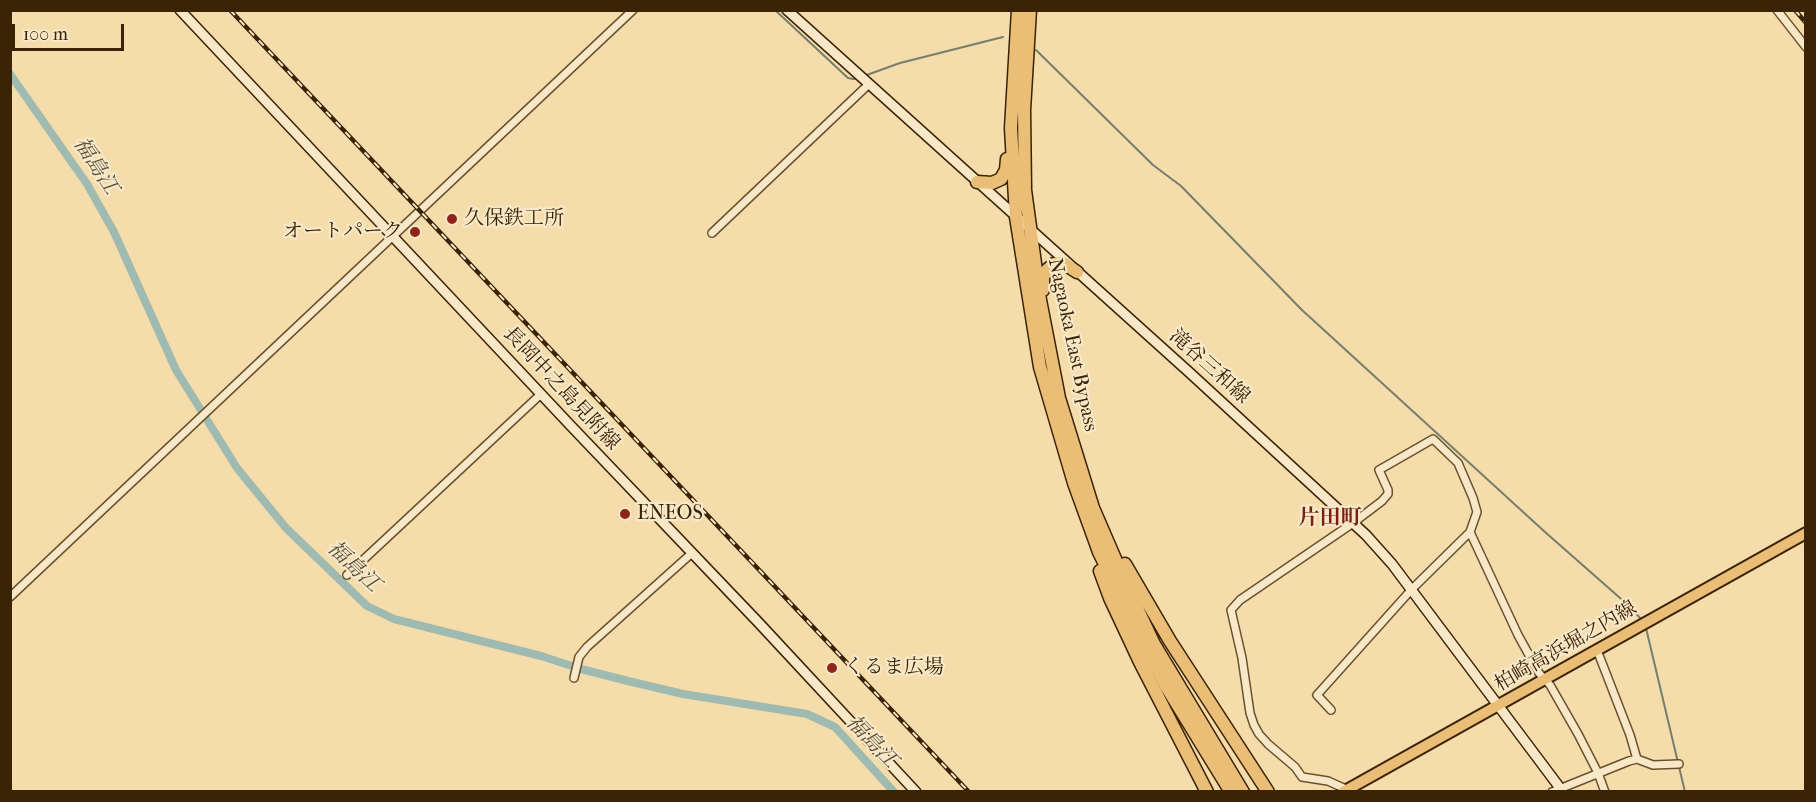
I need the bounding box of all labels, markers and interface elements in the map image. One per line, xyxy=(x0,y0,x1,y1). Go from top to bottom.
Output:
scale bar xyxy=(15,12,128,50)
text: 100 m xyxy=(23,24,68,45)
water label: 福島江 xyxy=(67,133,123,199)
place label: 久保鉄工所 xyxy=(464,207,564,231)
marker: 久保鉄工所 xyxy=(445,212,459,226)
place label: オートパーク xyxy=(283,220,403,244)
marker: オートパーク xyxy=(408,225,422,239)
street label: Nagaoka East Bypass xyxy=(1042,256,1102,434)
street label: 長岡中之島見附線 xyxy=(498,322,624,456)
street label: 滝谷三和線 xyxy=(1164,325,1254,409)
place label: ENEOS xyxy=(637,502,703,526)
district label: 片田町 xyxy=(1299,506,1361,532)
marker: ENEOS xyxy=(618,507,632,521)
water label: 福島江 xyxy=(321,536,385,598)
street label: 柏崎高浜堀之内線 xyxy=(1491,597,1641,697)
place label: くるま広場 xyxy=(844,656,944,680)
marker: くるま広場 xyxy=(825,661,839,675)
water label: 福島江 xyxy=(840,711,902,773)

